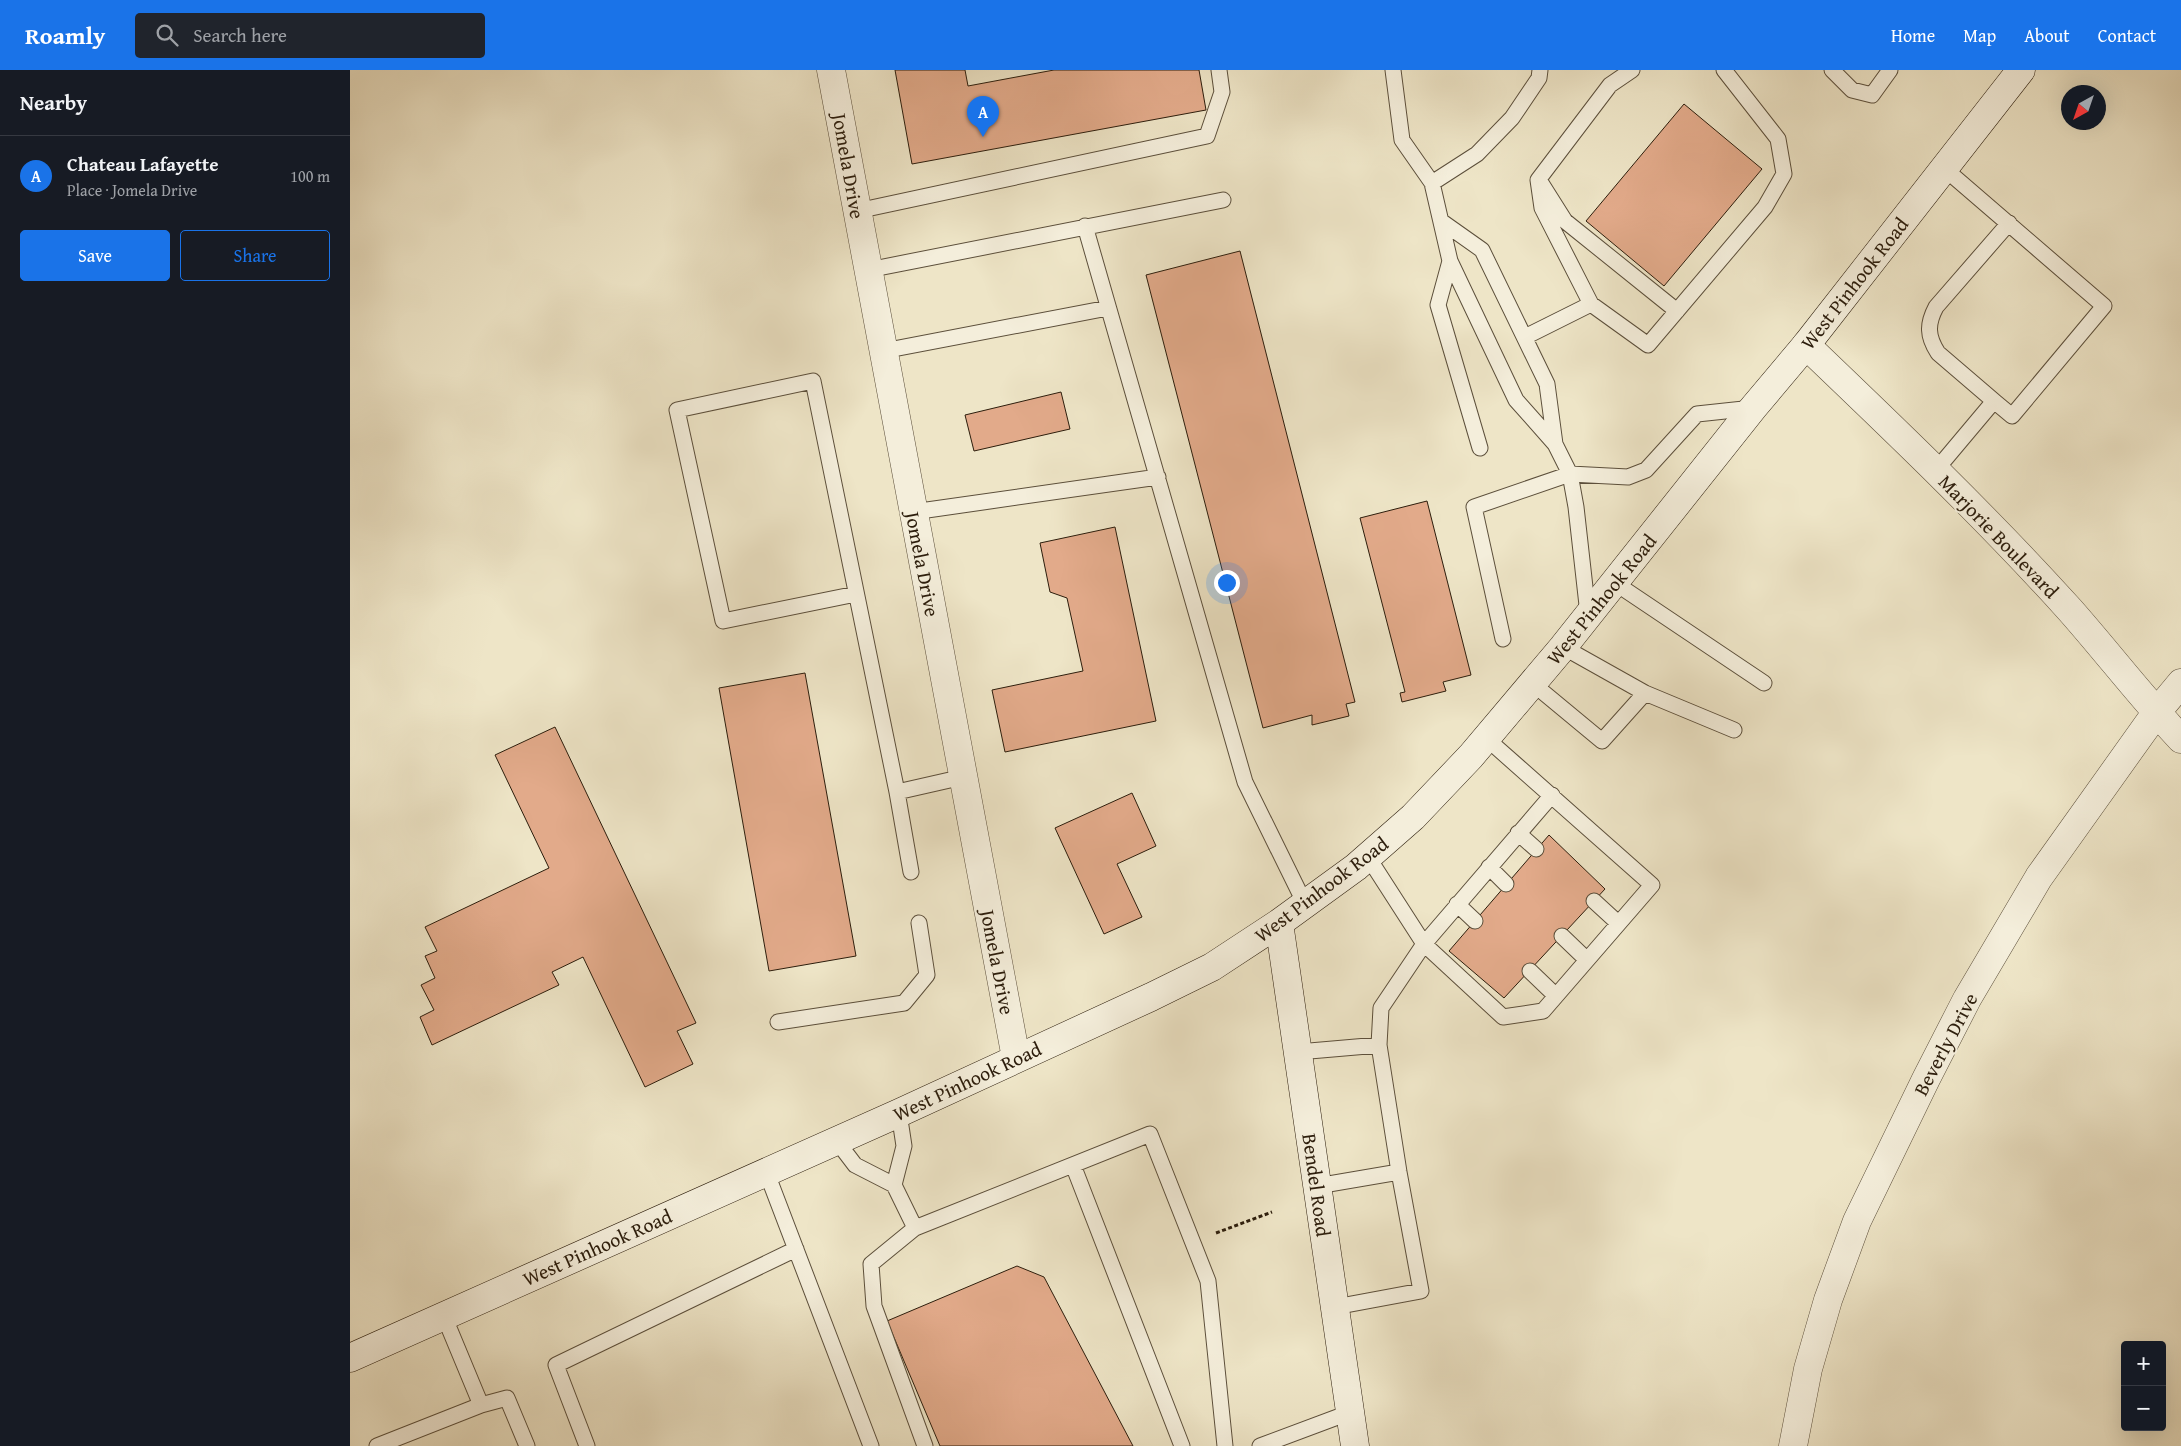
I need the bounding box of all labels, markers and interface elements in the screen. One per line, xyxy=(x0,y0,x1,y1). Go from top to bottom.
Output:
search box xyxy=(135,13,485,58)
text: Roamly xyxy=(25,18,105,53)
icon: search xyxy=(153,21,181,49)
text: Search here xyxy=(193,21,287,49)
text: Home xyxy=(1891,22,1935,49)
text: Map xyxy=(1963,22,1996,49)
text: About xyxy=(2024,22,2070,49)
text: Contact xyxy=(2098,22,2156,49)
north arrow xyxy=(2061,85,2106,130)
text: Nearby xyxy=(20,87,87,118)
pin: A xyxy=(967,96,999,137)
street label: Jomela Drive xyxy=(825,108,873,221)
text: Chateau Lafayette xyxy=(67,150,218,178)
text: A xyxy=(31,164,41,188)
text: 100 m xyxy=(290,164,330,188)
text: Place · Jomela Drive xyxy=(67,178,197,202)
street label: West Pinhook Road xyxy=(1793,211,1915,355)
button: Save xyxy=(20,230,170,281)
button: Share xyxy=(180,230,330,281)
street label: Marjorie Boulevard xyxy=(1932,468,2066,605)
street label: Jomela Drive xyxy=(898,506,947,619)
street label: West Pinhook Road xyxy=(1539,527,1663,671)
your location xyxy=(1214,570,1240,596)
street label: West Pinhook Road xyxy=(1248,829,1394,949)
street label: Jomela Drive xyxy=(973,904,1022,1017)
street label: Beverly Drive xyxy=(1906,987,1984,1101)
street label: West Pinhook Road xyxy=(888,1034,1046,1128)
street label: Bendel Road xyxy=(1295,1132,1339,1239)
street label: West Pinhook Road xyxy=(518,1201,677,1293)
map controls xyxy=(2121,1341,2166,1431)
button: + xyxy=(2121,1341,2166,1386)
button: − xyxy=(2121,1386,2166,1431)

